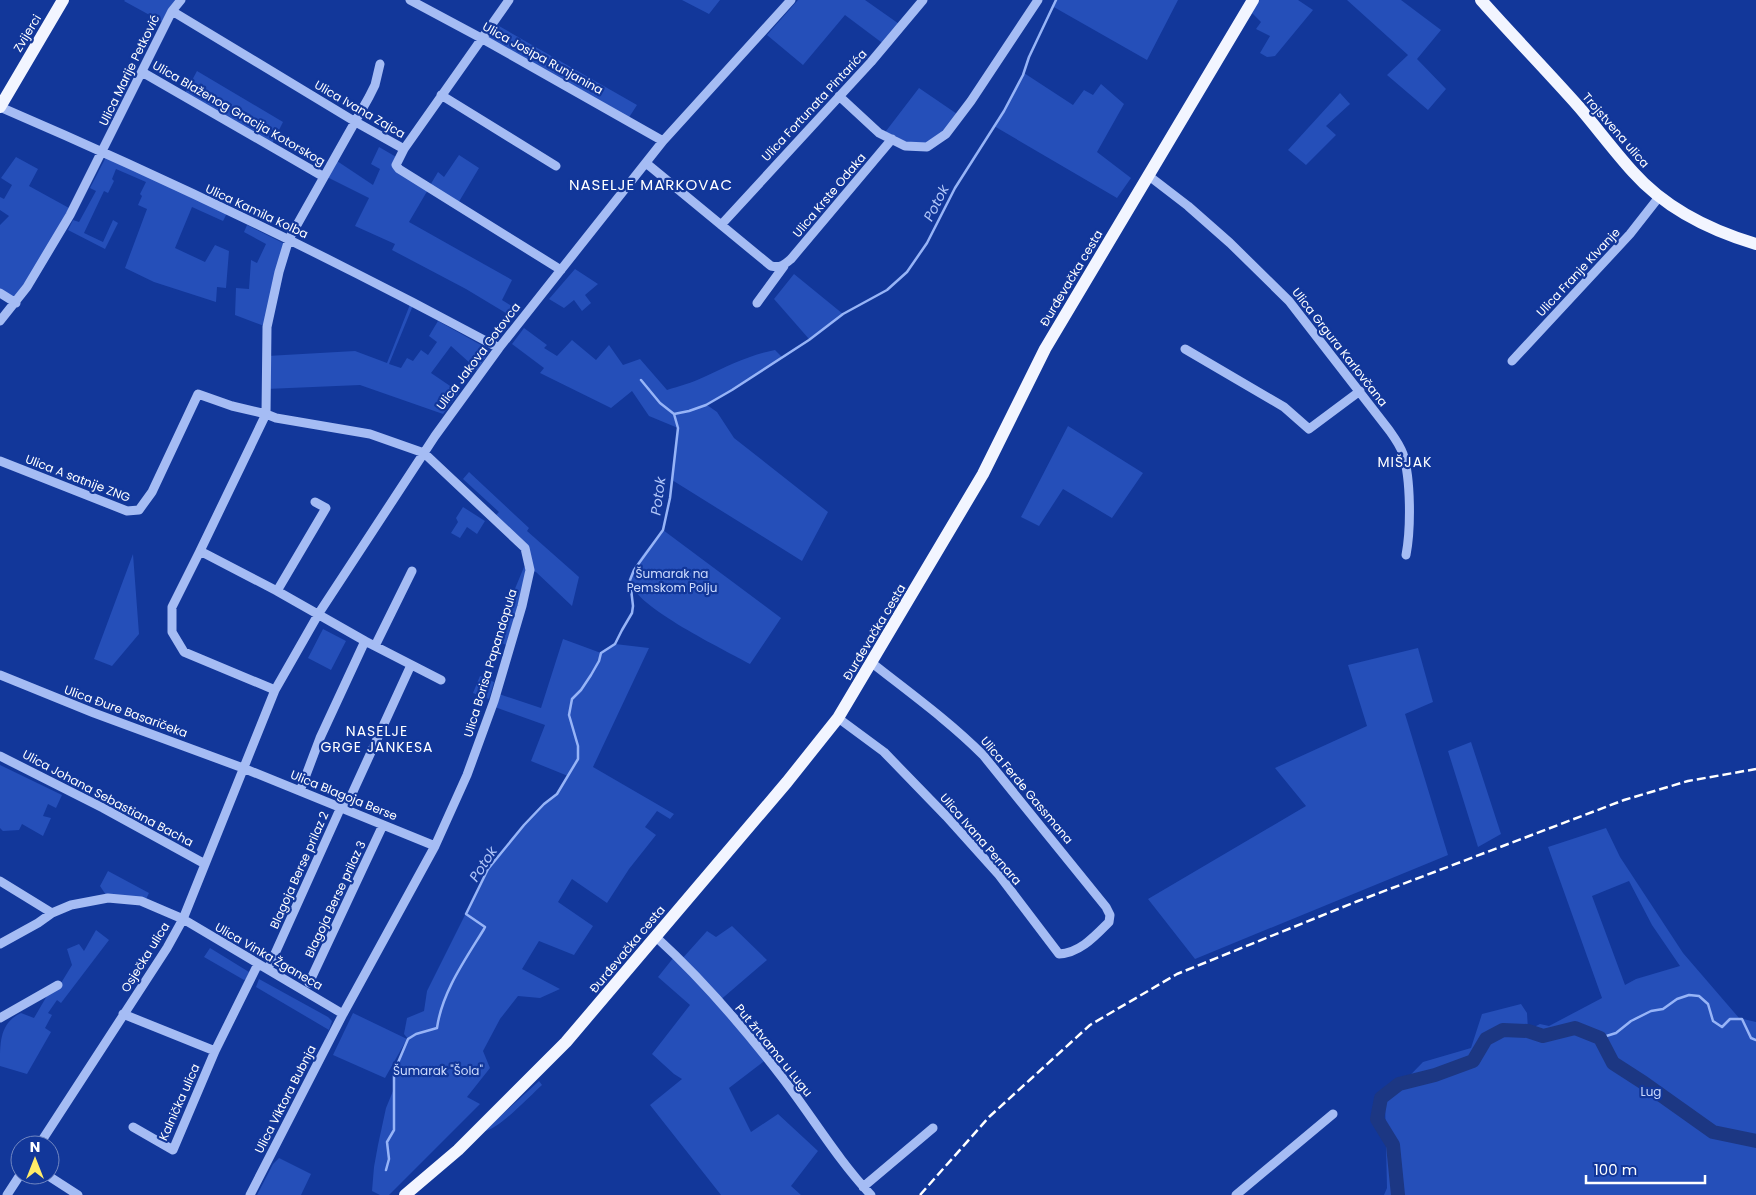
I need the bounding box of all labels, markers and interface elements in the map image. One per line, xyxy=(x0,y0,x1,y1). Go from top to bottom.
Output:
street label: Zvijerci xyxy=(9,11,45,55)
street label: Ulica Marije Petković xyxy=(95,12,163,128)
street label: Ulica Josipa Runjanina xyxy=(480,18,606,98)
street label: Ulica Fortunata Pintarića xyxy=(758,45,870,165)
street label: Ulica Blaženog Gracija Kotorskog xyxy=(150,56,328,170)
street label: Ulica Ivana Zajca xyxy=(311,76,409,142)
street label: Trojstvena ulica xyxy=(1579,89,1653,171)
street label: Ulica Krste Odaka xyxy=(789,149,869,241)
district label: NASELJE MARKOVAC xyxy=(569,174,733,195)
street label: Ulica Kamila Kolba xyxy=(203,180,311,242)
water label: Potok xyxy=(918,181,954,225)
street label: Ulica Franje Klvanje xyxy=(1532,224,1624,320)
street label: Đurđevačka cesta xyxy=(1036,227,1106,329)
street label: Ulica Grgura Karlovčana xyxy=(1288,284,1392,410)
street label: Ulica Jakova Gotovca xyxy=(432,299,524,413)
street label: Ulica A satnije ZNG xyxy=(23,450,133,506)
district label: MIŠJAK xyxy=(1378,452,1432,472)
water label: Potok xyxy=(645,475,671,516)
park label: Šumarak na Pemskom Polju xyxy=(627,565,717,596)
street label: Đurđevačka cesta xyxy=(839,581,909,683)
street label: Ulica Borisa Papandopula xyxy=(459,587,521,739)
street label: Ulica Đure Basaričeka xyxy=(62,681,190,741)
district label: NASELJE GRGE JANKESA xyxy=(320,721,434,757)
street label: Ulica Ferde Gassmana xyxy=(977,733,1077,847)
street label: Ulica Johana Sebastiana Bacha xyxy=(20,746,196,850)
street label: Ulica Blagoja Berse xyxy=(288,766,400,824)
street label: Ulica Ivana Pernara xyxy=(936,789,1026,889)
street label: Blagoja Berse prilaz 2 xyxy=(265,809,333,931)
street label: Blagoja Berse prilaz 3 xyxy=(300,838,370,960)
water label: Potok xyxy=(464,842,502,886)
street label: Đurđevačka cesta xyxy=(585,902,669,996)
street label: Ulica Vinka Žganeca xyxy=(212,918,326,994)
street label: Osječka ulica xyxy=(117,919,173,995)
street label: Put žrtvama u Lugu xyxy=(731,1000,817,1100)
street label: Ulica Viktora Bubnja xyxy=(250,1042,320,1156)
street label: Kalnička ulica xyxy=(154,1061,204,1143)
park label: Šumarak "Šola" xyxy=(393,1062,483,1079)
park label: Lug xyxy=(1641,1083,1661,1100)
north arrow xyxy=(10,1135,60,1185)
text: N xyxy=(30,1137,40,1157)
scale bar xyxy=(1586,1152,1705,1184)
text: 100 m xyxy=(1594,1159,1637,1180)

